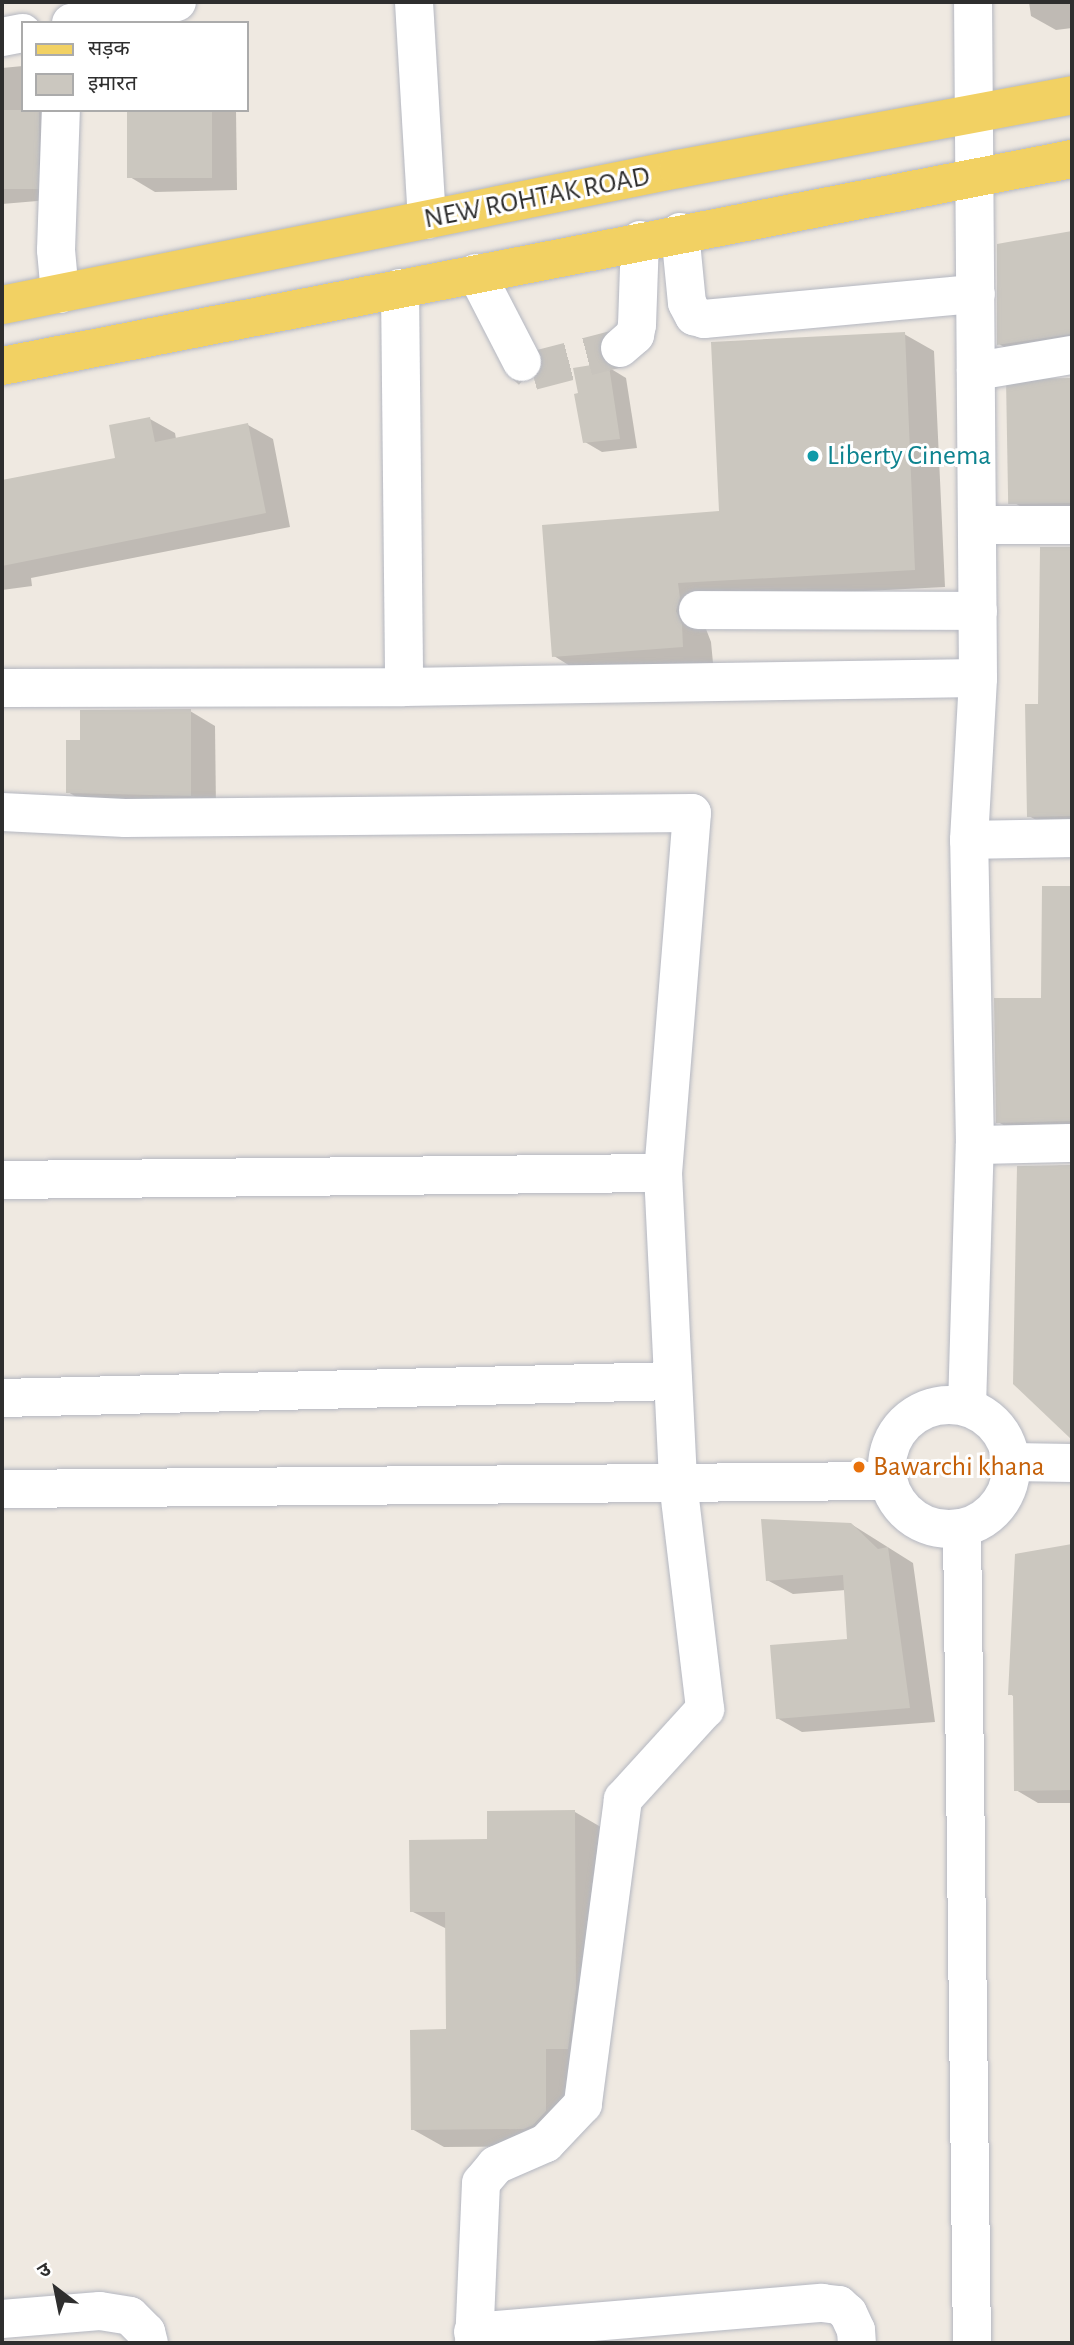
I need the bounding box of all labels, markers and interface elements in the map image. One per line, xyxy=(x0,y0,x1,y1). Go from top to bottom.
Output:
legend xyxy=(21,21,248,112)
text: सड़क xyxy=(88,38,130,59)
text: इमारत xyxy=(88,73,137,94)
street label: NEW ROHTAK ROAD xyxy=(421,160,653,236)
place label: Liberty Cinema xyxy=(827,439,991,473)
marker: Liberty Cinema xyxy=(805,448,821,464)
place label: Bawarchi khana xyxy=(873,1450,1045,1484)
marker: Bawarchi khana xyxy=(851,1459,867,1475)
north arrow xyxy=(21,2254,91,2324)
text: उ xyxy=(35,2260,54,2282)

